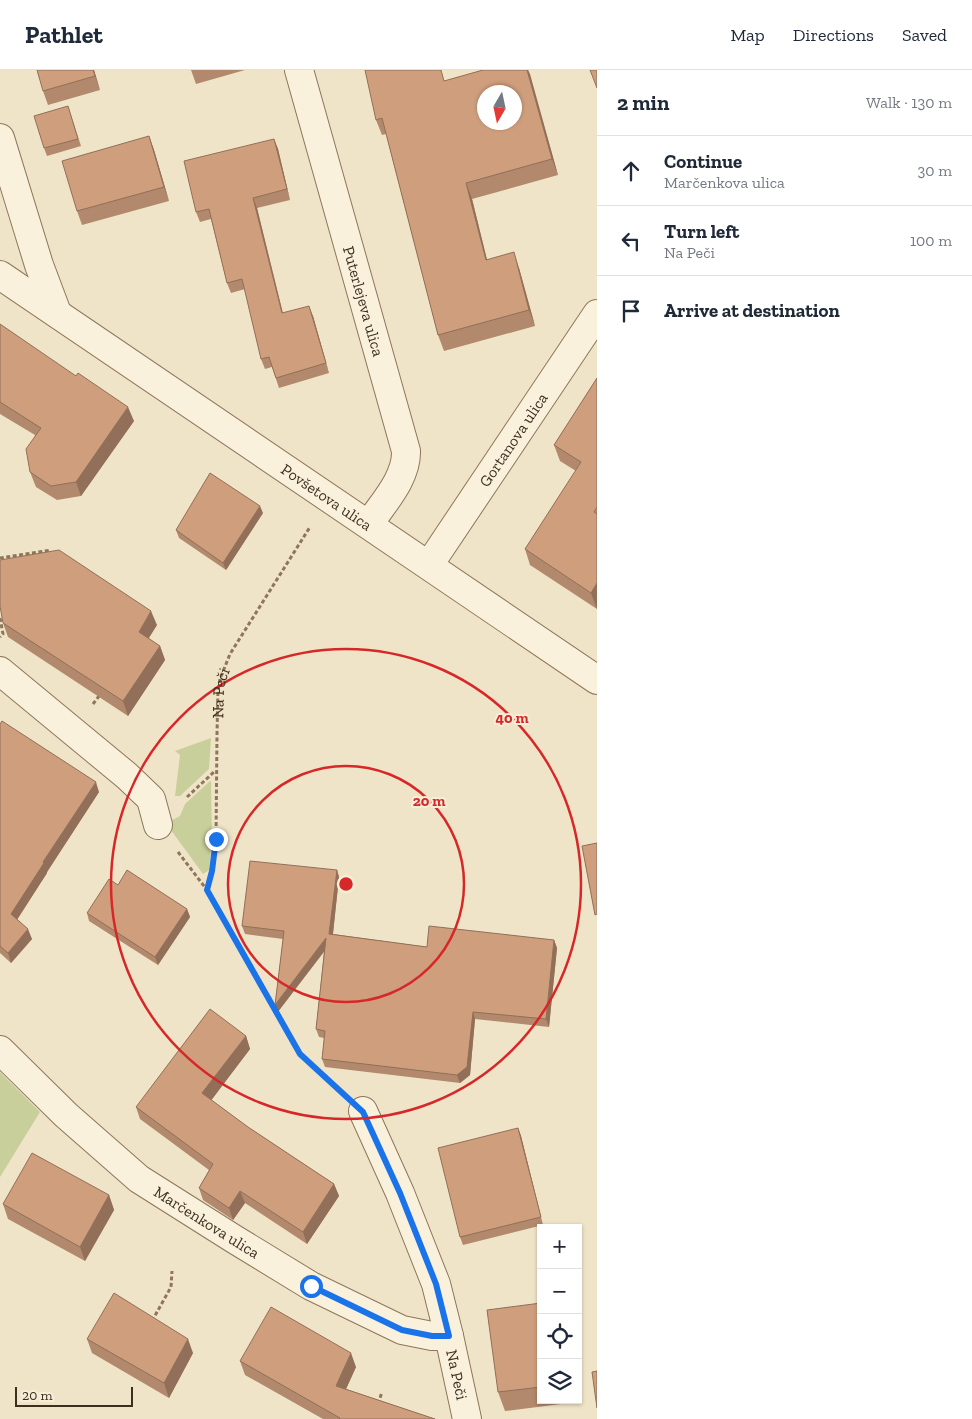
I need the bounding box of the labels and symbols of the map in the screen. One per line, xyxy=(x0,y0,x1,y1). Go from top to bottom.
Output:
north arrow xyxy=(477,85,522,130)
street label: Puterlejeva ulica xyxy=(339,244,388,359)
street label: Gortanova ulica xyxy=(475,389,552,490)
street label: Povšetova ulica xyxy=(278,460,376,535)
street label: Na Peči xyxy=(208,665,234,719)
text: 40 m xyxy=(495,709,529,727)
text: 20 m xyxy=(413,792,445,810)
route end xyxy=(205,828,228,851)
centre of rings xyxy=(337,875,355,893)
street label: Marčenkova ulica xyxy=(150,1182,263,1262)
route start xyxy=(300,1275,323,1298)
street label: Na Peči xyxy=(442,1348,472,1402)
scale bar xyxy=(15,1384,132,1407)

